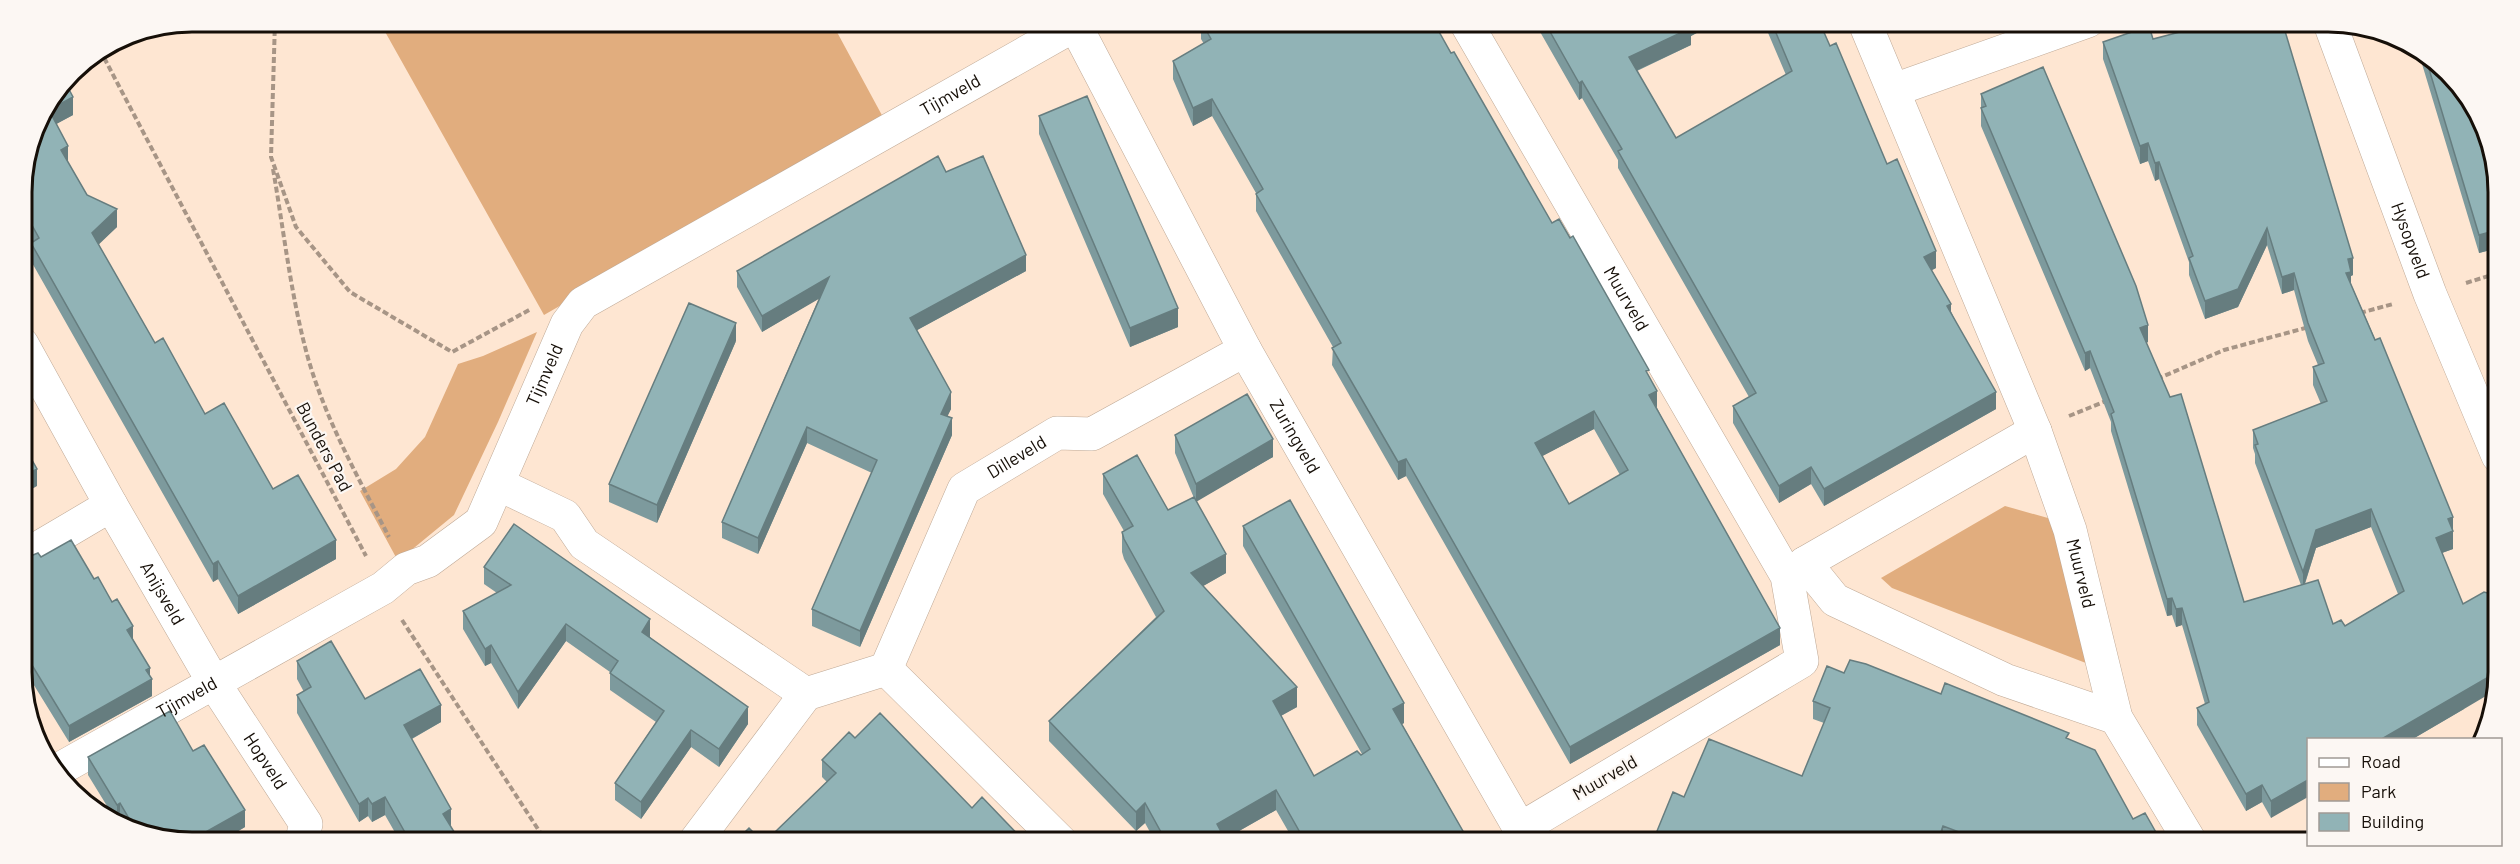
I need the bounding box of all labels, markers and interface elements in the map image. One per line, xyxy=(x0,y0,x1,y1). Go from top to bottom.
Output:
street label: Tijmveld xyxy=(916,69,984,120)
street label: Hysopveld xyxy=(2387,199,2435,281)
street label: Muurveld xyxy=(1600,262,1654,334)
street label: Tijmveld xyxy=(521,340,567,409)
street label: Zuringveld xyxy=(1266,395,1325,477)
street label: Bunders Pad xyxy=(292,398,358,495)
street label: Dilleveld xyxy=(983,430,1050,483)
street label: Muurveld xyxy=(2062,536,2101,610)
street label: Anijsveld xyxy=(136,557,190,628)
street label: Tijmveld xyxy=(152,671,220,723)
street label: Hopveld xyxy=(239,728,292,793)
legend xyxy=(2307,738,2502,846)
street label: Muurveld xyxy=(1568,750,1641,804)
text: Road xyxy=(2361,750,2401,772)
text: Park xyxy=(2361,780,2396,802)
text: Building xyxy=(2361,810,2424,832)

